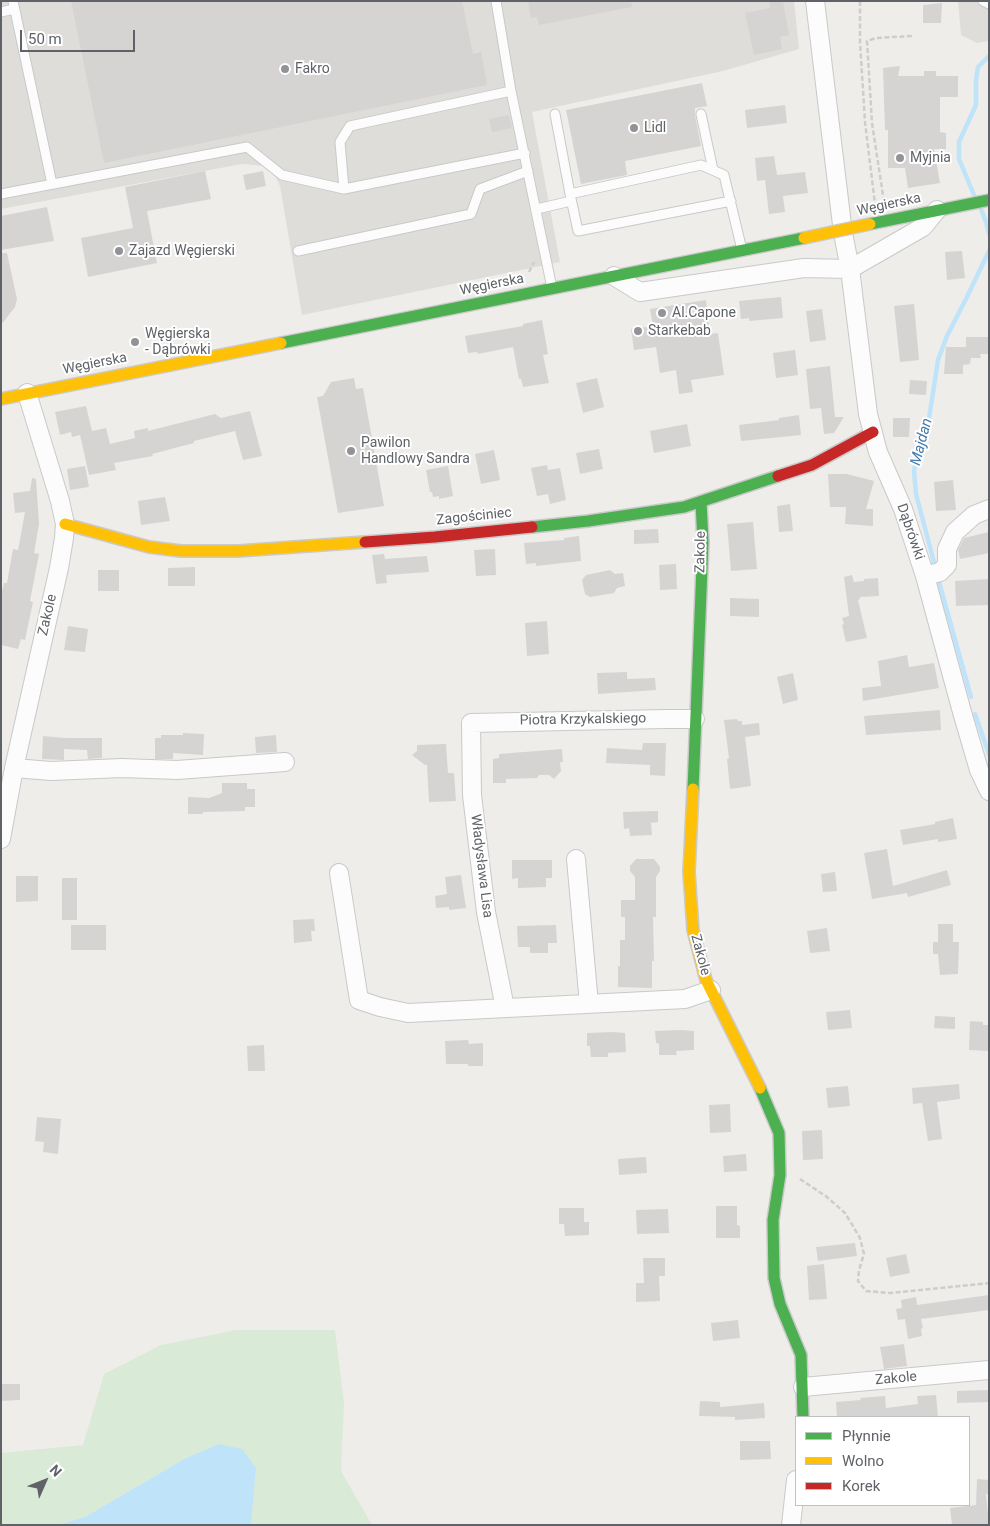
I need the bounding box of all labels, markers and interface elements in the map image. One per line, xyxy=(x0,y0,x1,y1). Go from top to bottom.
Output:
scale bar xyxy=(22,20,138,52)
text: 50 m xyxy=(28,30,62,48)
place label: Fakro xyxy=(295,61,330,77)
marker: Fakro xyxy=(279,63,291,75)
place label: Lidl xyxy=(644,120,666,136)
marker: Lidl xyxy=(628,122,640,134)
place label: Myjnia xyxy=(910,150,951,166)
marker: Myjnia xyxy=(894,152,906,164)
street label: Węgierska xyxy=(855,190,923,220)
place label: Zajazd Węgierski xyxy=(129,243,235,259)
marker: Zajazd Węgierski xyxy=(113,245,125,257)
street label: Węgierska xyxy=(458,271,526,299)
place label: Al.Capone xyxy=(672,305,736,321)
marker: Al.Capone xyxy=(656,307,668,319)
place label: Starkebab xyxy=(648,323,711,339)
marker: Starkebab xyxy=(632,325,644,337)
place label: Węgierska - Dąbrówki xyxy=(145,326,211,358)
marker: Węgierska - Dąbrówki xyxy=(129,336,141,348)
street label: Węgierska xyxy=(61,350,129,378)
water label: Majdan xyxy=(907,416,937,468)
place label: Pawilon Handlowy Sandra xyxy=(361,435,470,468)
marker: Pawilon Handlowy Sandra xyxy=(345,445,357,457)
street label: Dąbrówki xyxy=(893,502,927,562)
street label: Zagościniec xyxy=(435,505,513,529)
street label: Zakole xyxy=(692,531,710,573)
street label: Zakole xyxy=(35,593,61,637)
street label: Piotra Krzykalskiego xyxy=(520,710,646,730)
street label: Władysława Lisa xyxy=(466,813,496,919)
street label: Zakole xyxy=(686,933,714,977)
street label: Zakole xyxy=(874,1369,918,1389)
legend xyxy=(795,1416,970,1506)
text: Płynnie xyxy=(842,1427,891,1445)
text: Wolno xyxy=(842,1452,884,1470)
north arrow xyxy=(20,1456,70,1506)
text: N xyxy=(47,1461,65,1480)
text: Korek xyxy=(842,1477,880,1495)

